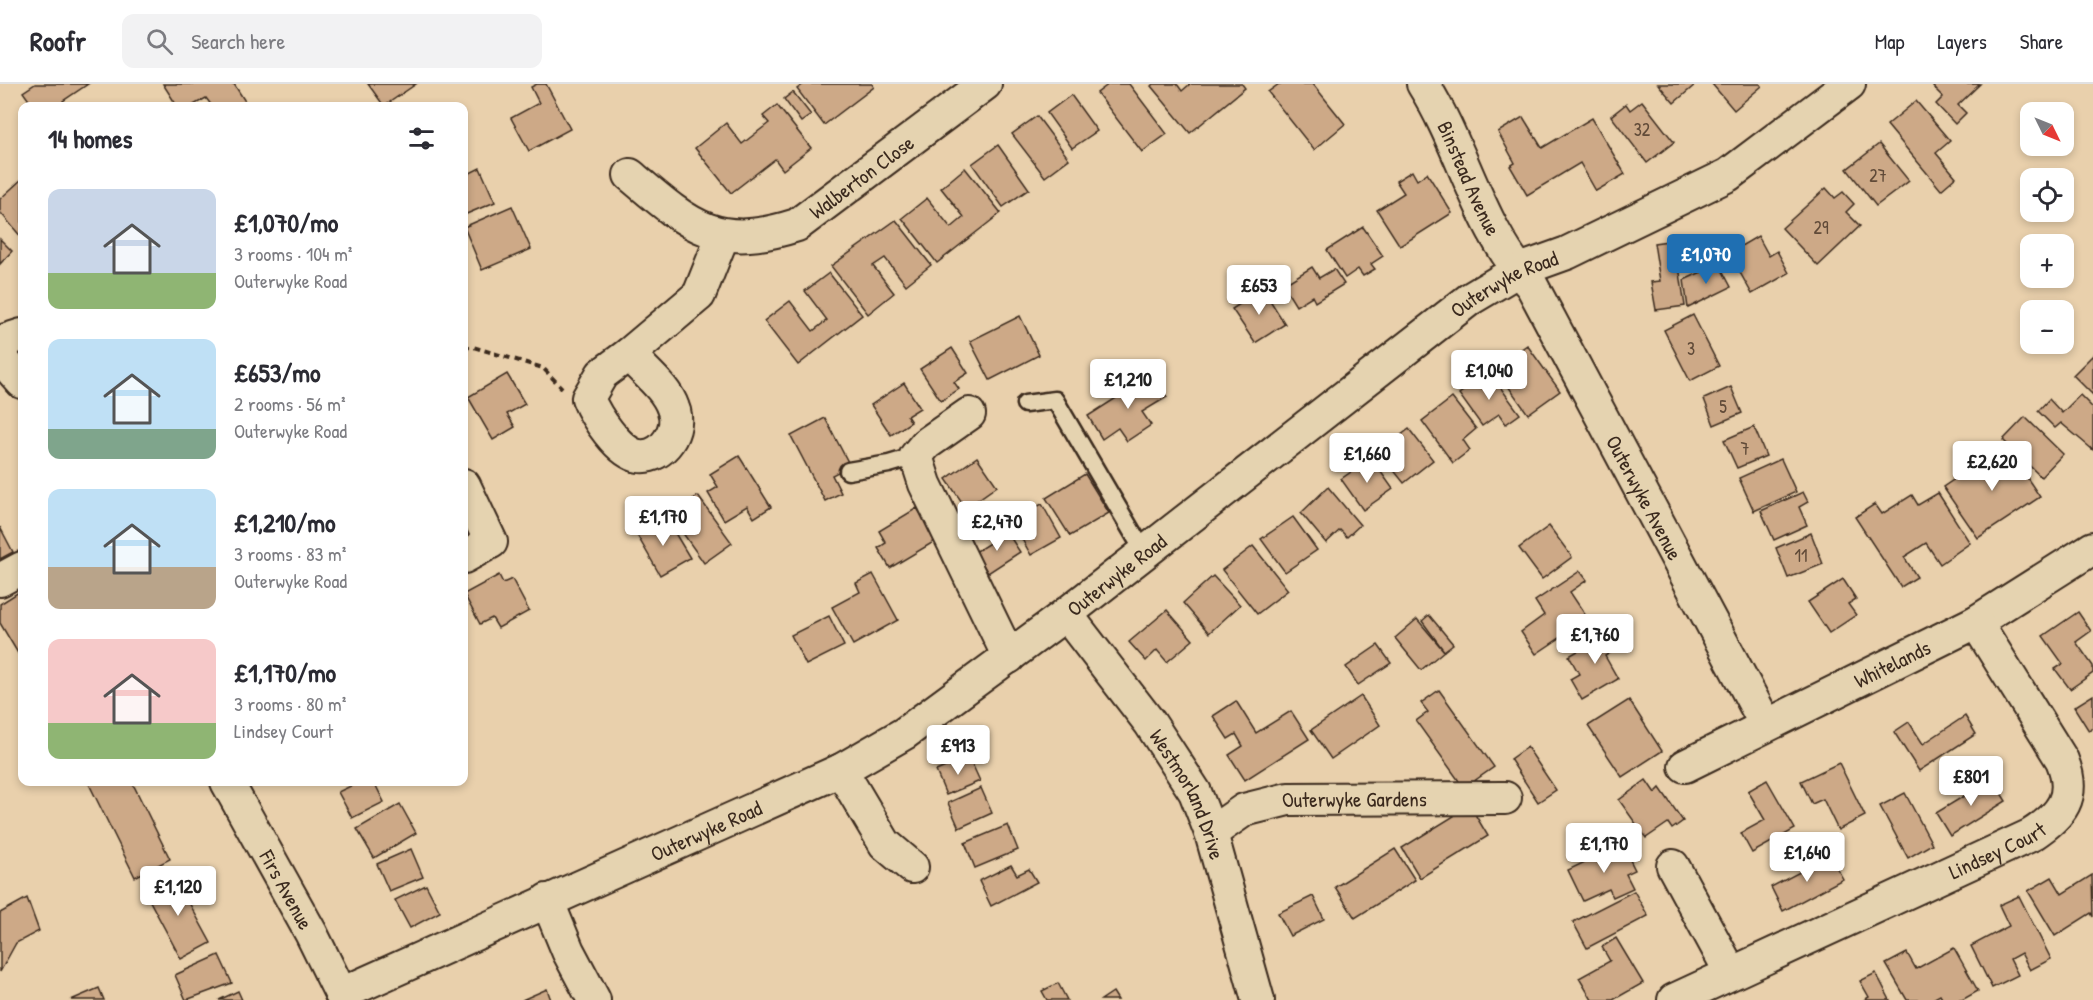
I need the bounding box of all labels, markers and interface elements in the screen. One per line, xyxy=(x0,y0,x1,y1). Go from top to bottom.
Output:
search box xyxy=(122,14,542,68)
text: Roofr xyxy=(30,22,86,60)
icon: search xyxy=(143,25,176,58)
text: Search here xyxy=(191,26,285,56)
text: Map xyxy=(1875,27,1904,56)
text: Layers xyxy=(1937,27,1987,56)
text: Share xyxy=(2020,27,2063,56)
north arrow xyxy=(2020,102,2074,156)
map controls xyxy=(2020,102,2074,354)
street label: Binstead Avenue xyxy=(1431,116,1508,241)
house number: 32 xyxy=(1634,117,1651,142)
text: 14 homes xyxy=(48,121,133,156)
icon: filters xyxy=(405,122,438,155)
street label: Walberton Close xyxy=(803,128,920,226)
house number: 27 xyxy=(1869,163,1887,188)
button: locate xyxy=(2020,168,2074,222)
text: £1,070/mo xyxy=(234,205,338,240)
icon: home xyxy=(96,213,168,285)
house number: 29 xyxy=(1813,215,1829,240)
pin: £1,070 xyxy=(1657,234,1755,285)
button: + xyxy=(2020,234,2074,288)
text: 3 rooms · 104 m² xyxy=(234,240,352,267)
text: £1,070 xyxy=(1681,240,1731,267)
street label: Outerwyke Road xyxy=(1444,243,1562,324)
pin: £653 xyxy=(1223,265,1295,316)
text: Outerwyke Road xyxy=(234,267,347,294)
text: £653 xyxy=(1241,271,1277,298)
button: − xyxy=(2020,300,2074,354)
house number: 3 xyxy=(1687,336,1695,361)
pin: £1,040 xyxy=(1440,350,1538,401)
text: £653/mo xyxy=(234,355,320,390)
text: £1,040 xyxy=(1465,356,1513,383)
pin: £1,210 xyxy=(1079,359,1177,410)
icon: home xyxy=(96,363,168,435)
text: £1,210 xyxy=(1104,365,1152,392)
text: 2 rooms · 56 m² xyxy=(234,390,346,417)
house number: 5 xyxy=(1719,394,1727,419)
text: Outerwyke Road xyxy=(234,417,347,444)
street label: Outerwyke Avenue xyxy=(1600,430,1690,565)
pin: £1,660 xyxy=(1318,433,1416,484)
house number: 7 xyxy=(1741,436,1750,461)
text: £1,660 xyxy=(1343,439,1391,466)
pin: £2,620 xyxy=(1943,441,2041,492)
text: £2,620 xyxy=(1967,447,2017,474)
pin: £1,170 xyxy=(614,496,712,547)
pin: £2,470 xyxy=(948,501,1046,552)
text: £1,170 xyxy=(639,502,687,529)
text: £1,210/mo xyxy=(234,505,335,540)
text: £2,470 xyxy=(972,507,1022,534)
icon: home xyxy=(96,513,168,585)
street label: Outerwyke Road xyxy=(1061,527,1172,623)
text: 3 rooms · 83 m² xyxy=(234,540,346,567)
house number: 11 xyxy=(1794,543,1808,568)
text: Outerwyke Road xyxy=(234,567,347,594)
pin: £1,760 xyxy=(1546,614,1644,665)
text: £1,760 xyxy=(1570,620,1620,647)
street label: Whitelands xyxy=(1849,632,1935,695)
text: £1,170/mo xyxy=(234,655,336,690)
icon: home xyxy=(96,663,168,735)
text: 3 rooms · 80 m² xyxy=(234,690,346,717)
text: Lindsey Court xyxy=(234,717,333,744)
street label: Westmorland Drive xyxy=(1143,723,1232,863)
pin: £913 xyxy=(922,725,994,776)
text: £913 xyxy=(941,731,975,758)
pin: £801 xyxy=(1935,756,2007,807)
text: £801 xyxy=(1953,762,1989,789)
street label: Outerwyke Gardens xyxy=(1279,784,1427,815)
street label: Outerwyke Road xyxy=(646,793,766,868)
street label: Lindsey Court xyxy=(1944,814,2052,886)
pin: £1,170 xyxy=(1555,823,1653,874)
text: £1,170 xyxy=(1580,829,1628,856)
pin: £1,640 xyxy=(1758,832,1856,883)
text: £1,640 xyxy=(1784,838,1830,865)
street label: Firs Avenue xyxy=(253,844,321,935)
pin: £1,120 xyxy=(129,866,227,917)
text: £1,120 xyxy=(154,872,202,899)

